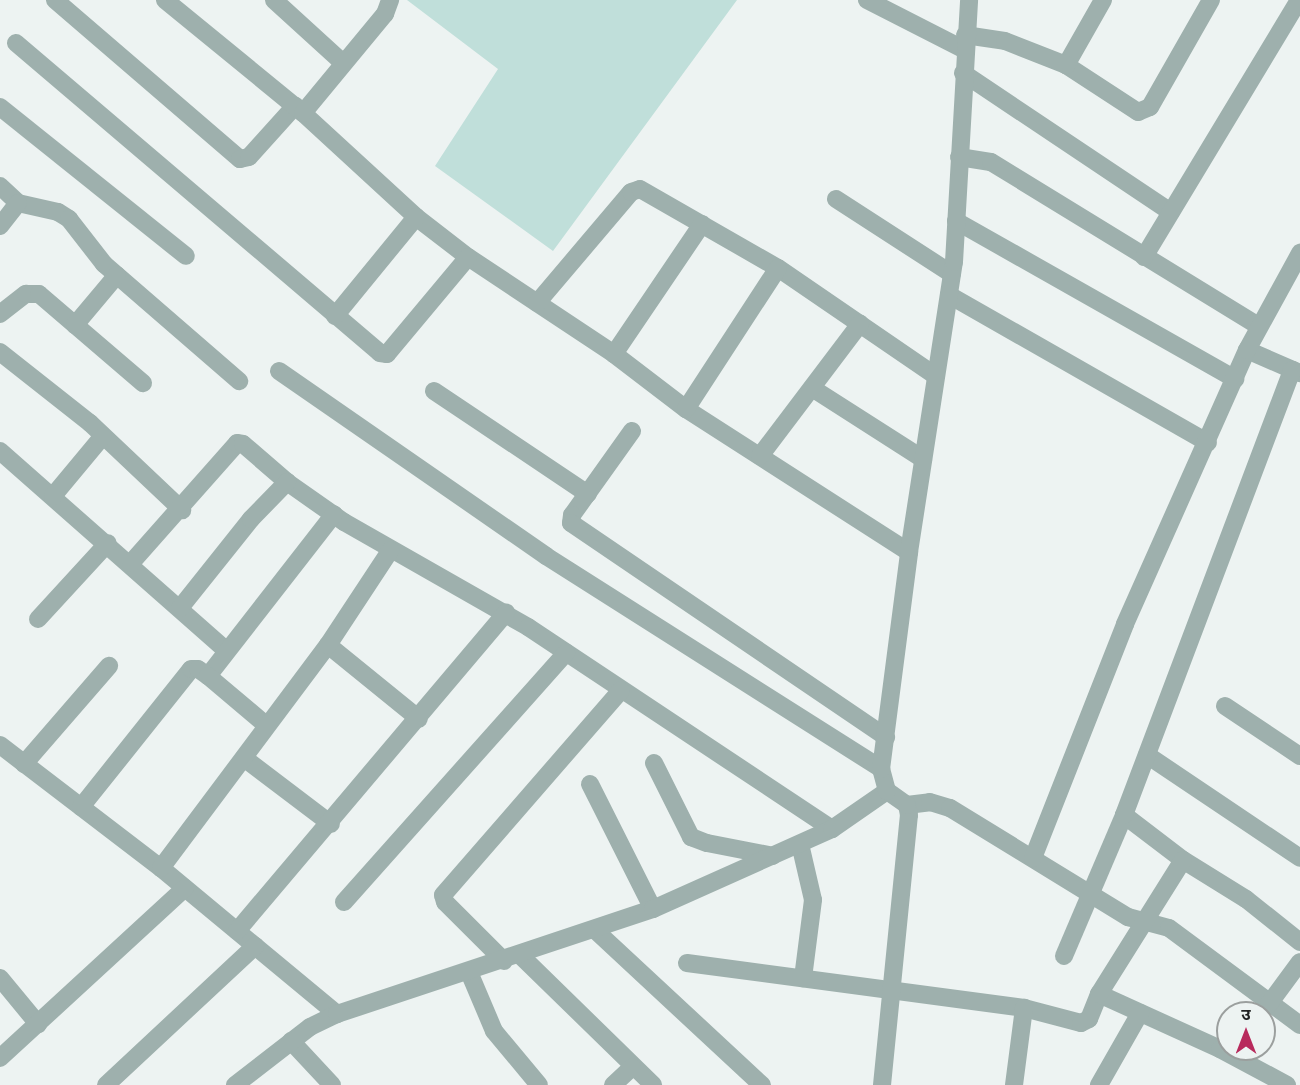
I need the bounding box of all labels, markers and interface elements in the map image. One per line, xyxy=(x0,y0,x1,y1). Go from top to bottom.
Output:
north arrow xyxy=(1216,1001,1276,1061)
text: उ xyxy=(1241,1004,1251,1025)

